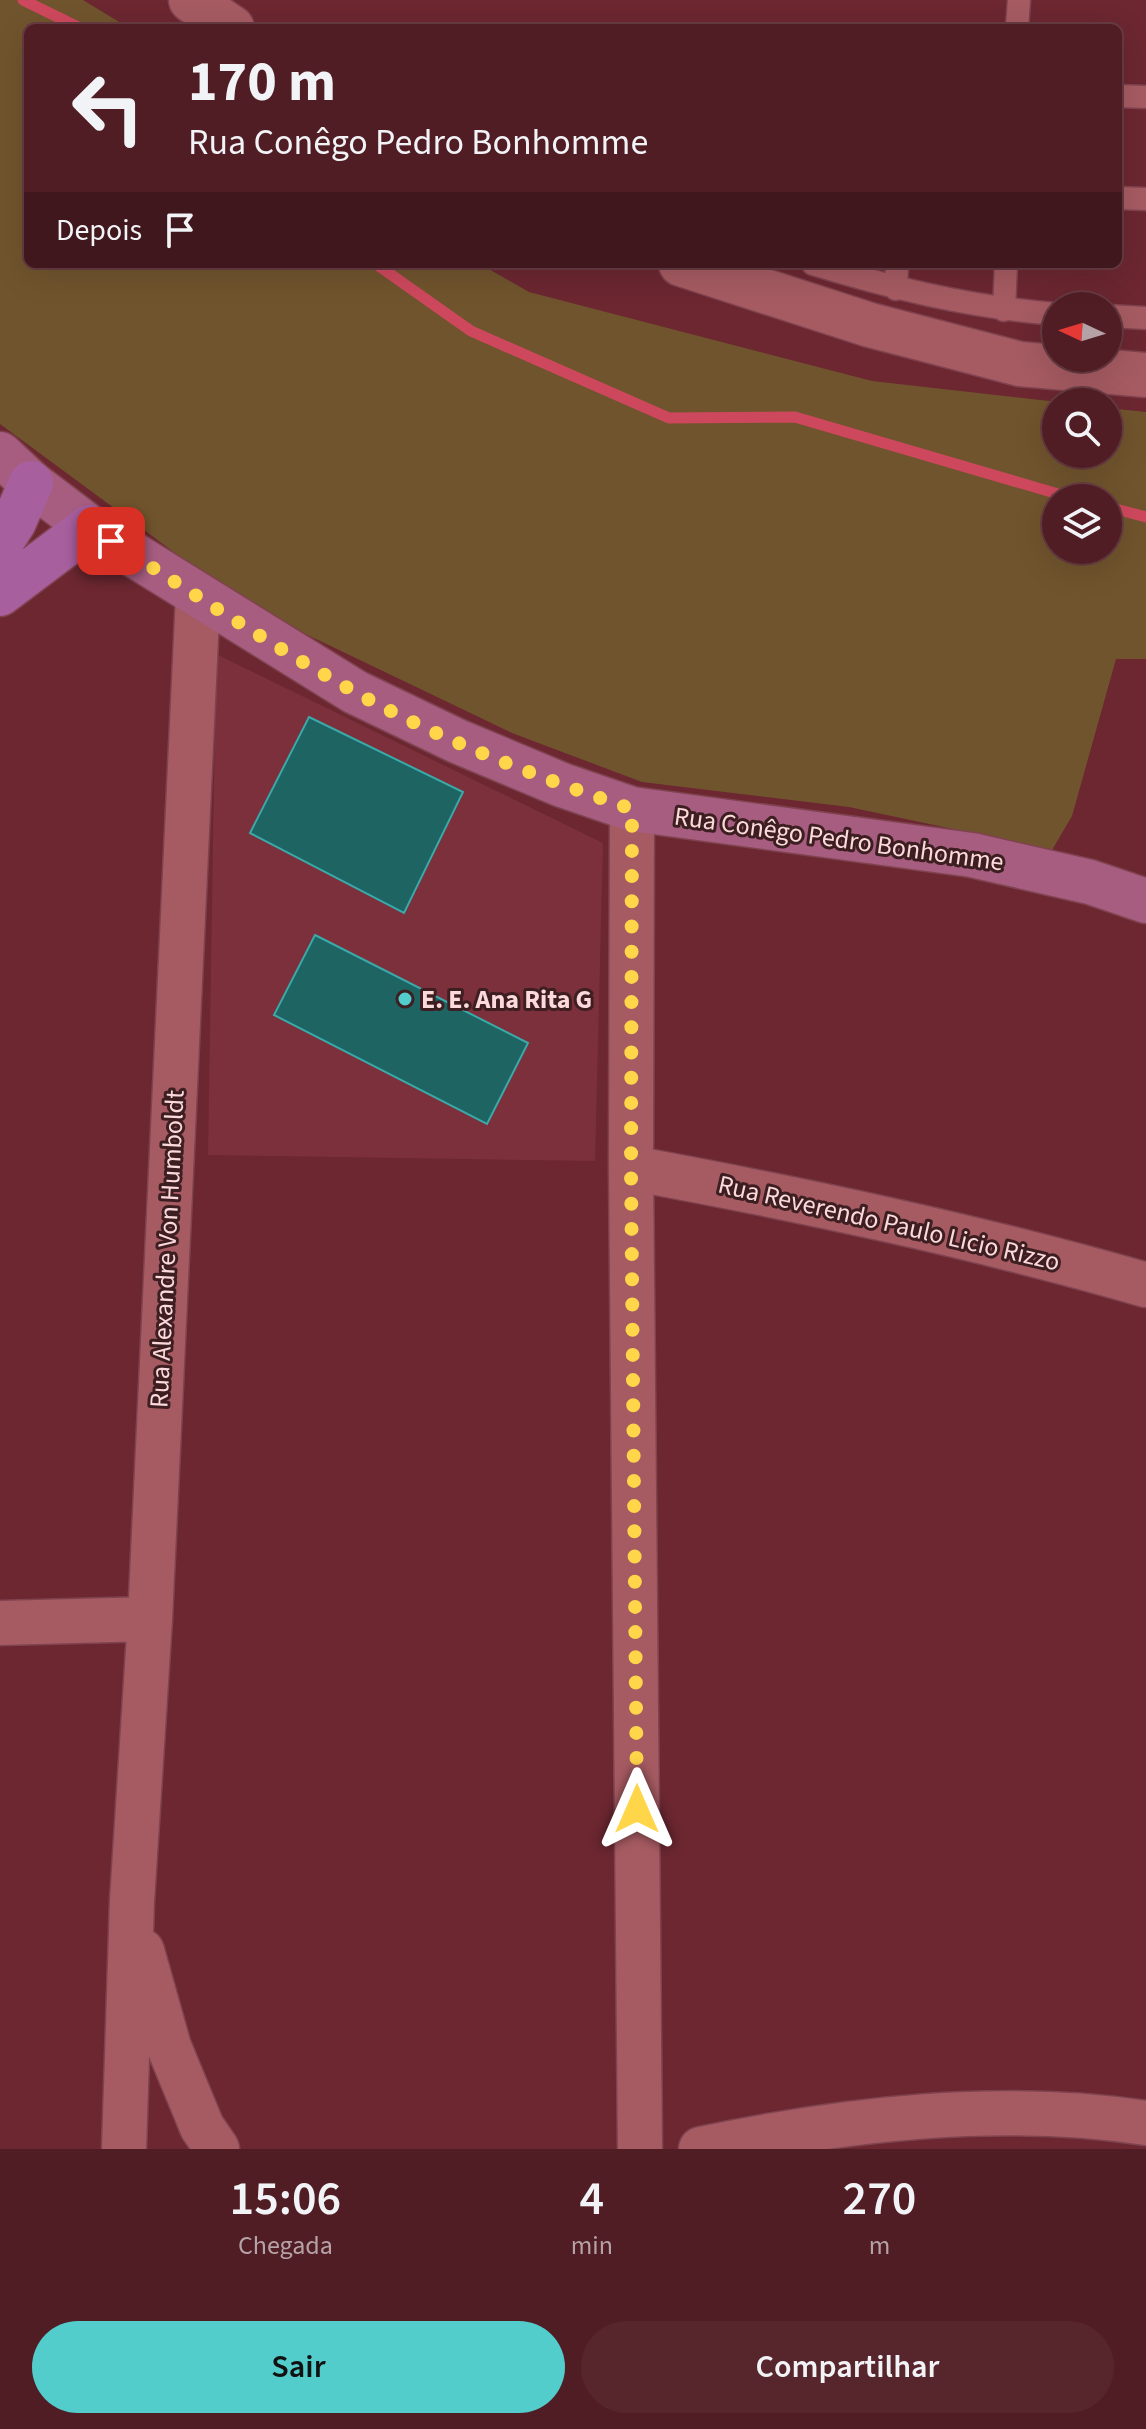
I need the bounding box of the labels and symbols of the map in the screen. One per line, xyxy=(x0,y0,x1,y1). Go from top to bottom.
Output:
north arrow xyxy=(1042,292,1122,372)
pin xyxy=(77,507,145,575)
street label: Rua Conêgo Pedro Bonhomme xyxy=(672,798,1006,880)
place label: E. E. Ana Rita G xyxy=(421,981,592,1018)
marker: E. E. Ana Rita G xyxy=(396,990,414,1008)
street label: Rua Alexandre Von Humboldt xyxy=(140,1089,194,1409)
street label: Rua Reverendo Paulo Licio Rizzo xyxy=(714,1166,1064,1280)
position arrow xyxy=(595,1767,679,1851)

